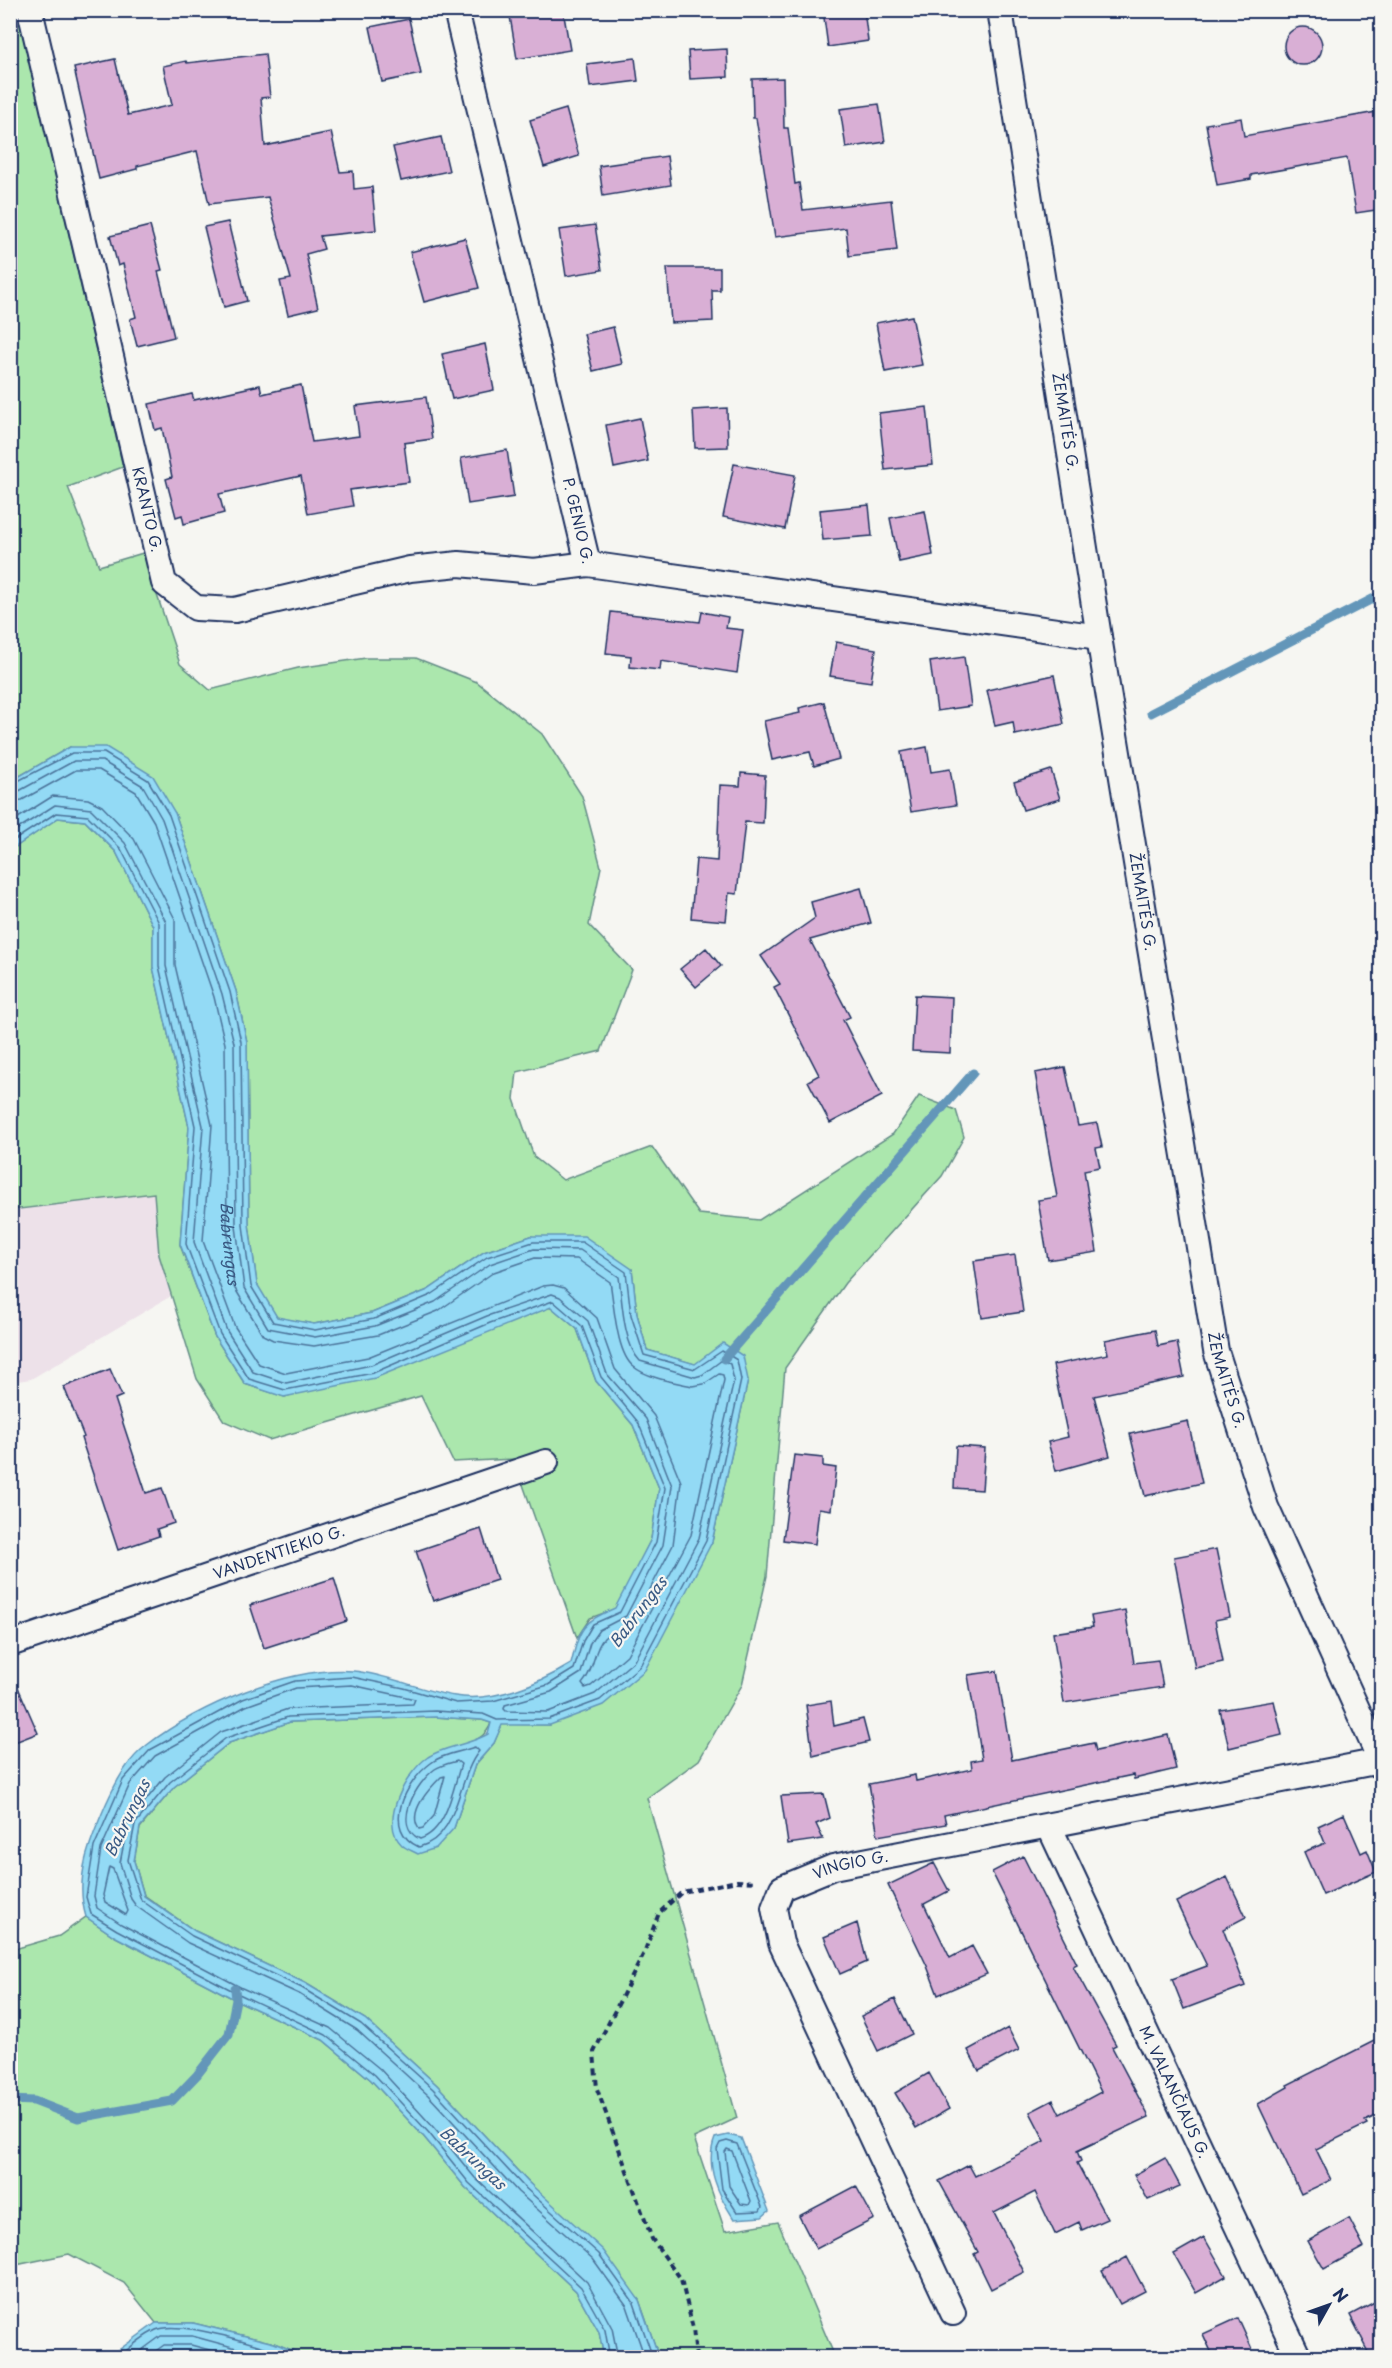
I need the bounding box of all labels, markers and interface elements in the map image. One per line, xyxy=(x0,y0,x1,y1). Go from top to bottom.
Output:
street label: ŽEMAITĖS G. xyxy=(1047,371,1086,472)
street label: KRANTO G. xyxy=(127,464,169,554)
street label: P. GENIO G. xyxy=(558,475,600,566)
street label: ŽEMAITĖS G. xyxy=(1124,851,1163,952)
water label: Babrungas xyxy=(216,1202,247,1288)
street label: ŽEMAITĖS G. xyxy=(1203,1330,1253,1431)
street label: VANDENTIEKIO G. xyxy=(210,1518,347,1584)
water label: Babrungas xyxy=(603,1570,673,1652)
water label: Babrungas xyxy=(97,1773,156,1860)
street label: VINGIO G. xyxy=(809,1844,890,1884)
street label: M. VALANČIAUS G. xyxy=(1134,2021,1216,2161)
water label: Babrungas xyxy=(435,2120,514,2196)
north arrow xyxy=(1299,2275,1359,2335)
text: N xyxy=(1328,2282,1355,2307)

